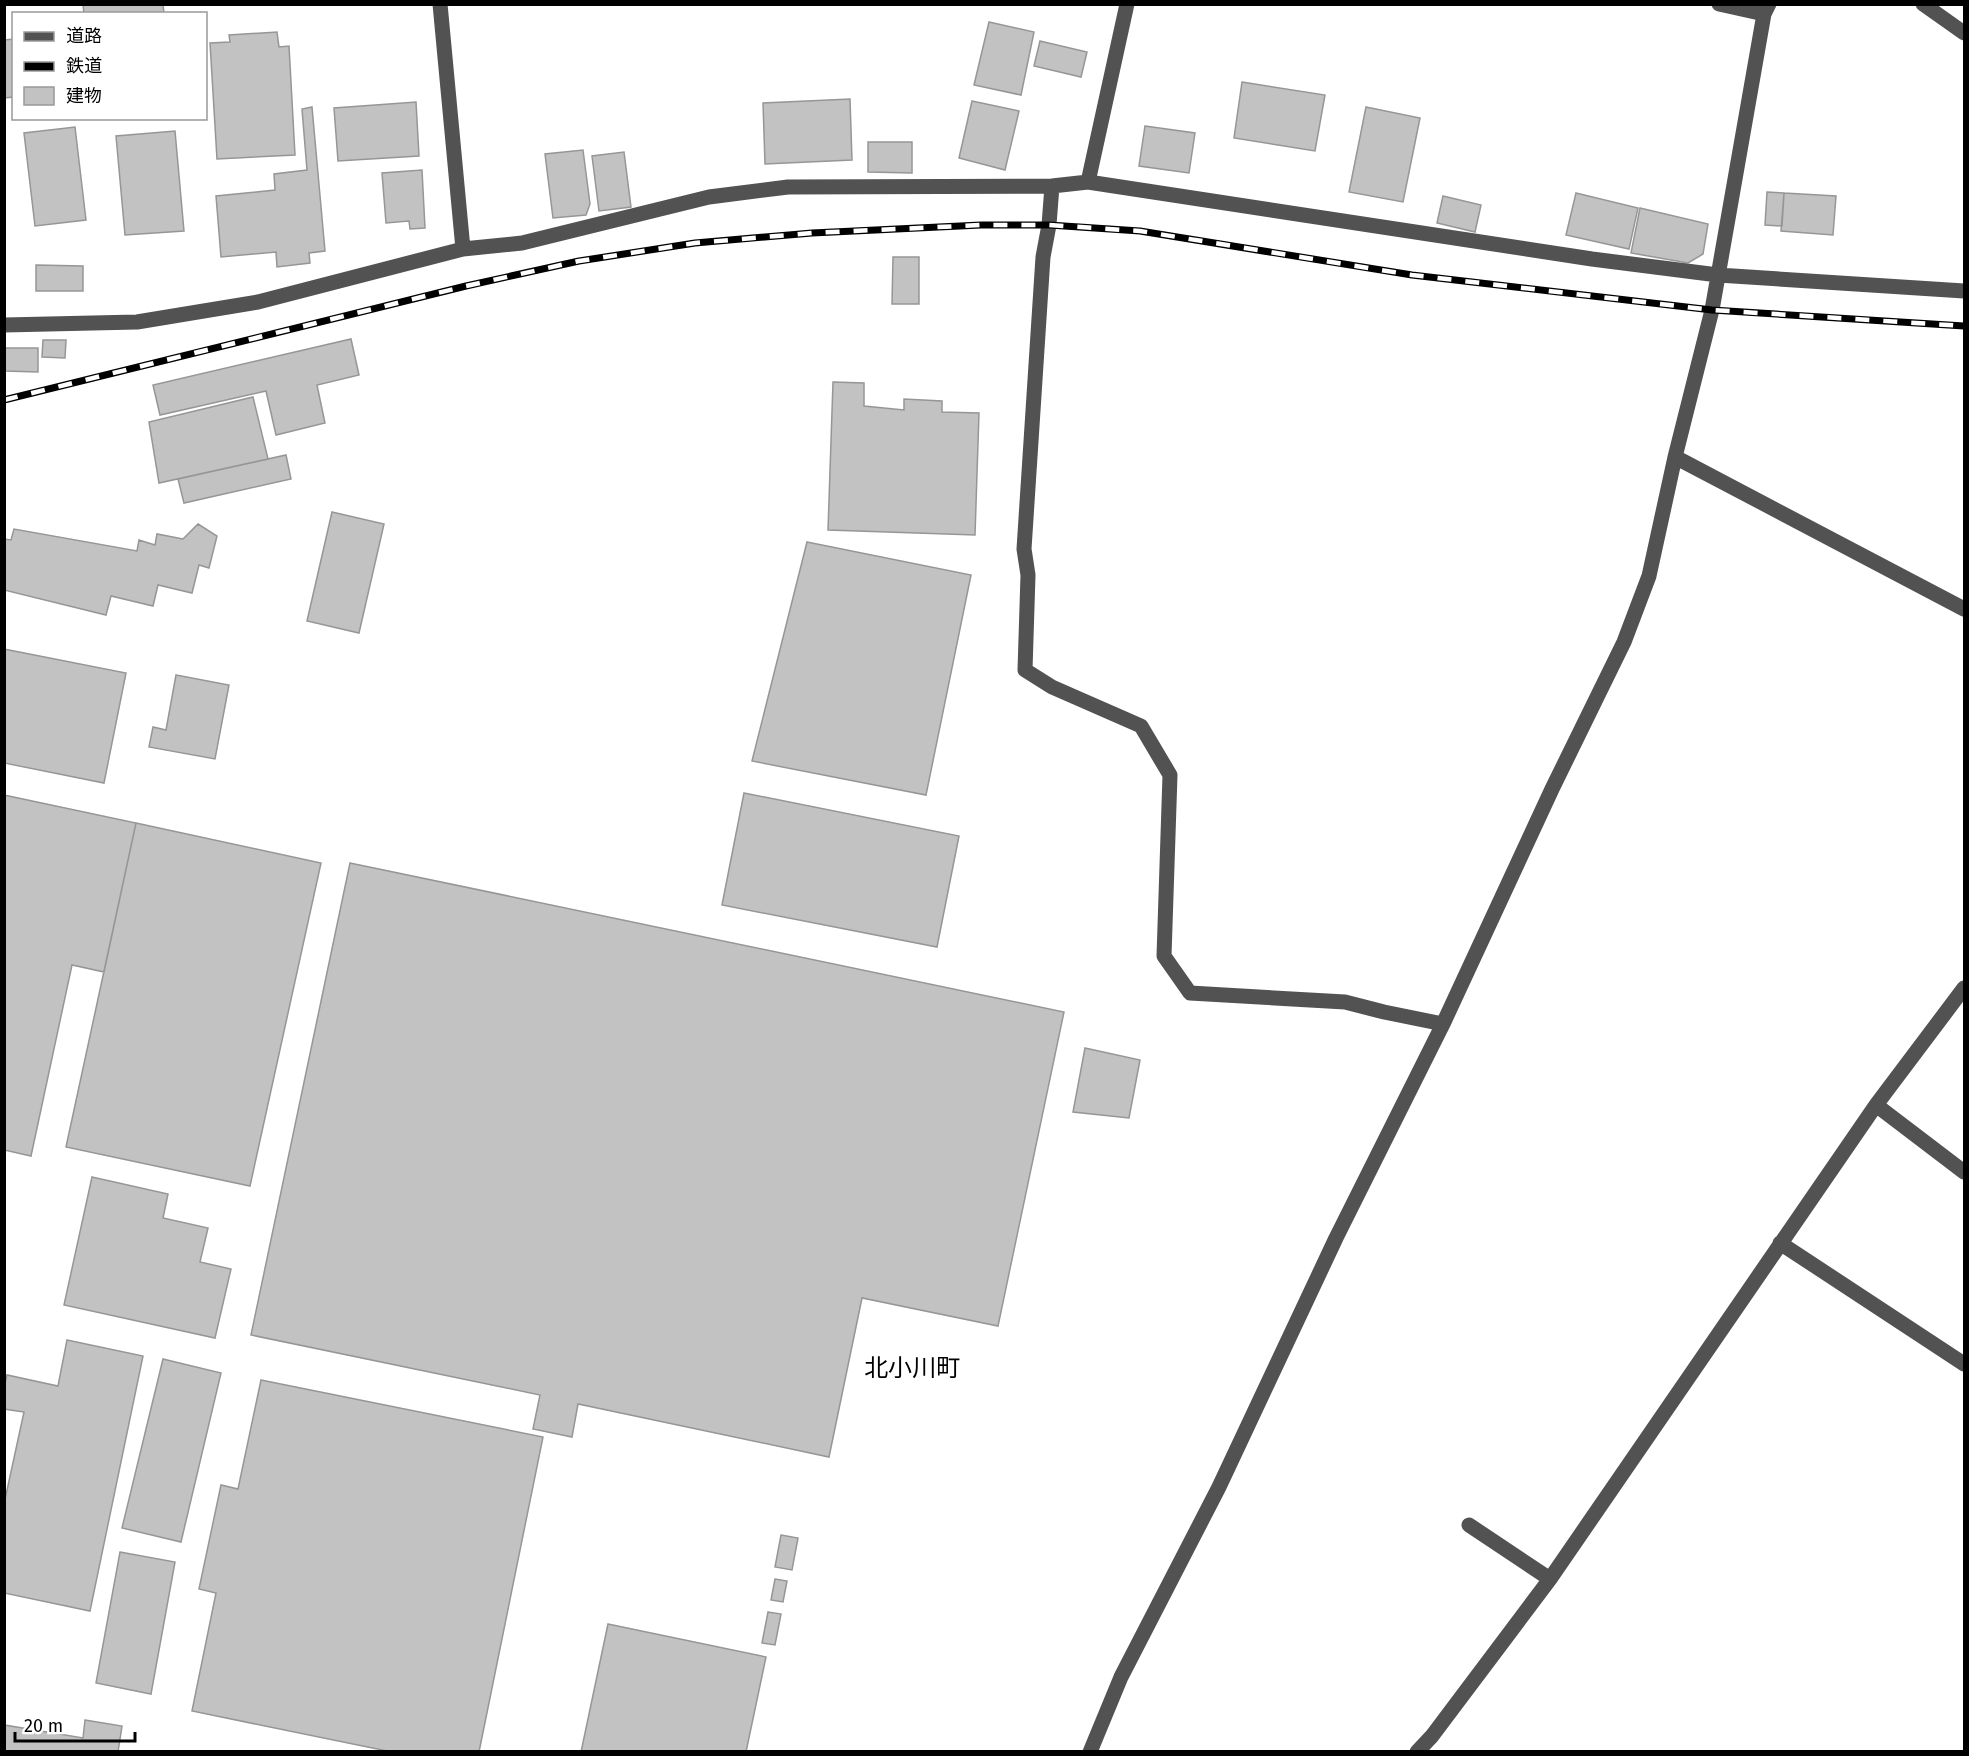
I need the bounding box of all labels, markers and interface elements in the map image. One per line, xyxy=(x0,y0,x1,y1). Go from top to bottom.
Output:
legend xyxy=(12,12,207,120)
text: 道路 xyxy=(66,25,102,47)
text: 鉄道 xyxy=(66,55,102,77)
text: 建物 xyxy=(66,85,102,107)
district label: 北小川町 xyxy=(864,1354,960,1382)
scale bar xyxy=(15,1705,135,1743)
text: 20 m xyxy=(24,1715,63,1737)

